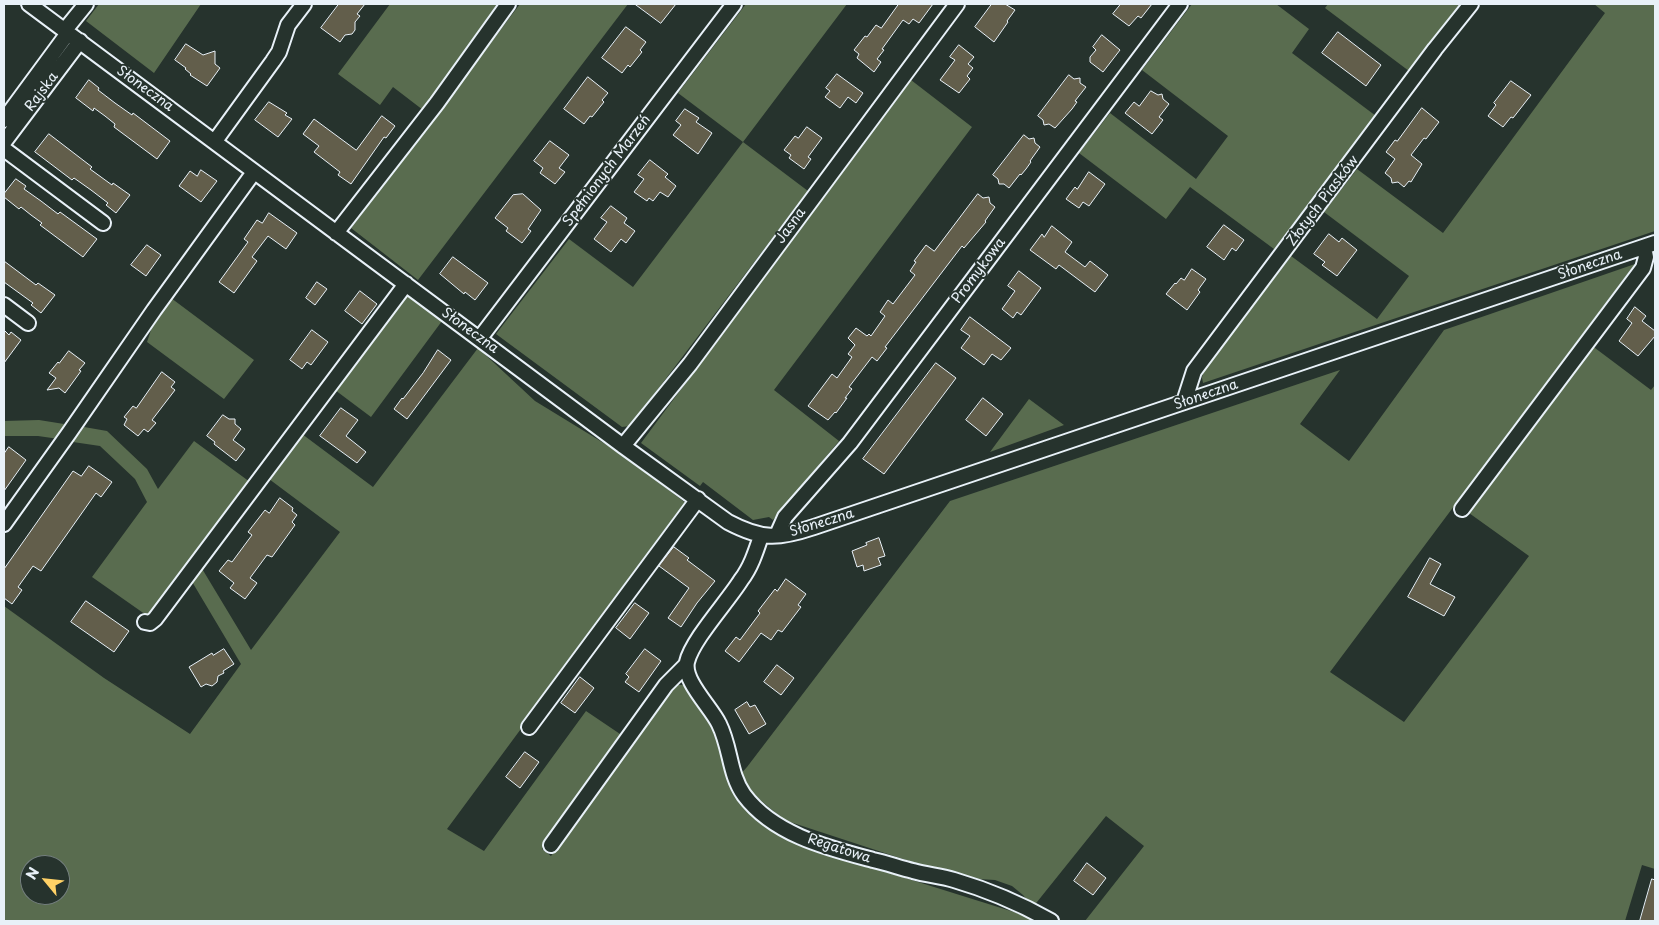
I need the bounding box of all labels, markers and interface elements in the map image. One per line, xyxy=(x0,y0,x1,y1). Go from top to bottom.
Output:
street label: Słoneczna xyxy=(113,63,177,115)
street label: Rajska xyxy=(22,69,62,115)
street label: Spełnionych Marzeń xyxy=(560,112,654,230)
street label: Złotych Piasków xyxy=(1284,152,1362,250)
street label: Jasna xyxy=(772,205,810,247)
street label: Promykowa xyxy=(949,235,1009,307)
street label: Słoneczna xyxy=(1556,246,1624,284)
street label: Słoneczna xyxy=(438,305,502,357)
street label: Słoneczna xyxy=(1172,376,1240,414)
street label: Słoneczna xyxy=(788,505,856,541)
street label: Regatowa xyxy=(805,831,873,867)
north arrow xyxy=(20,855,70,905)
text: N xyxy=(20,863,44,883)

